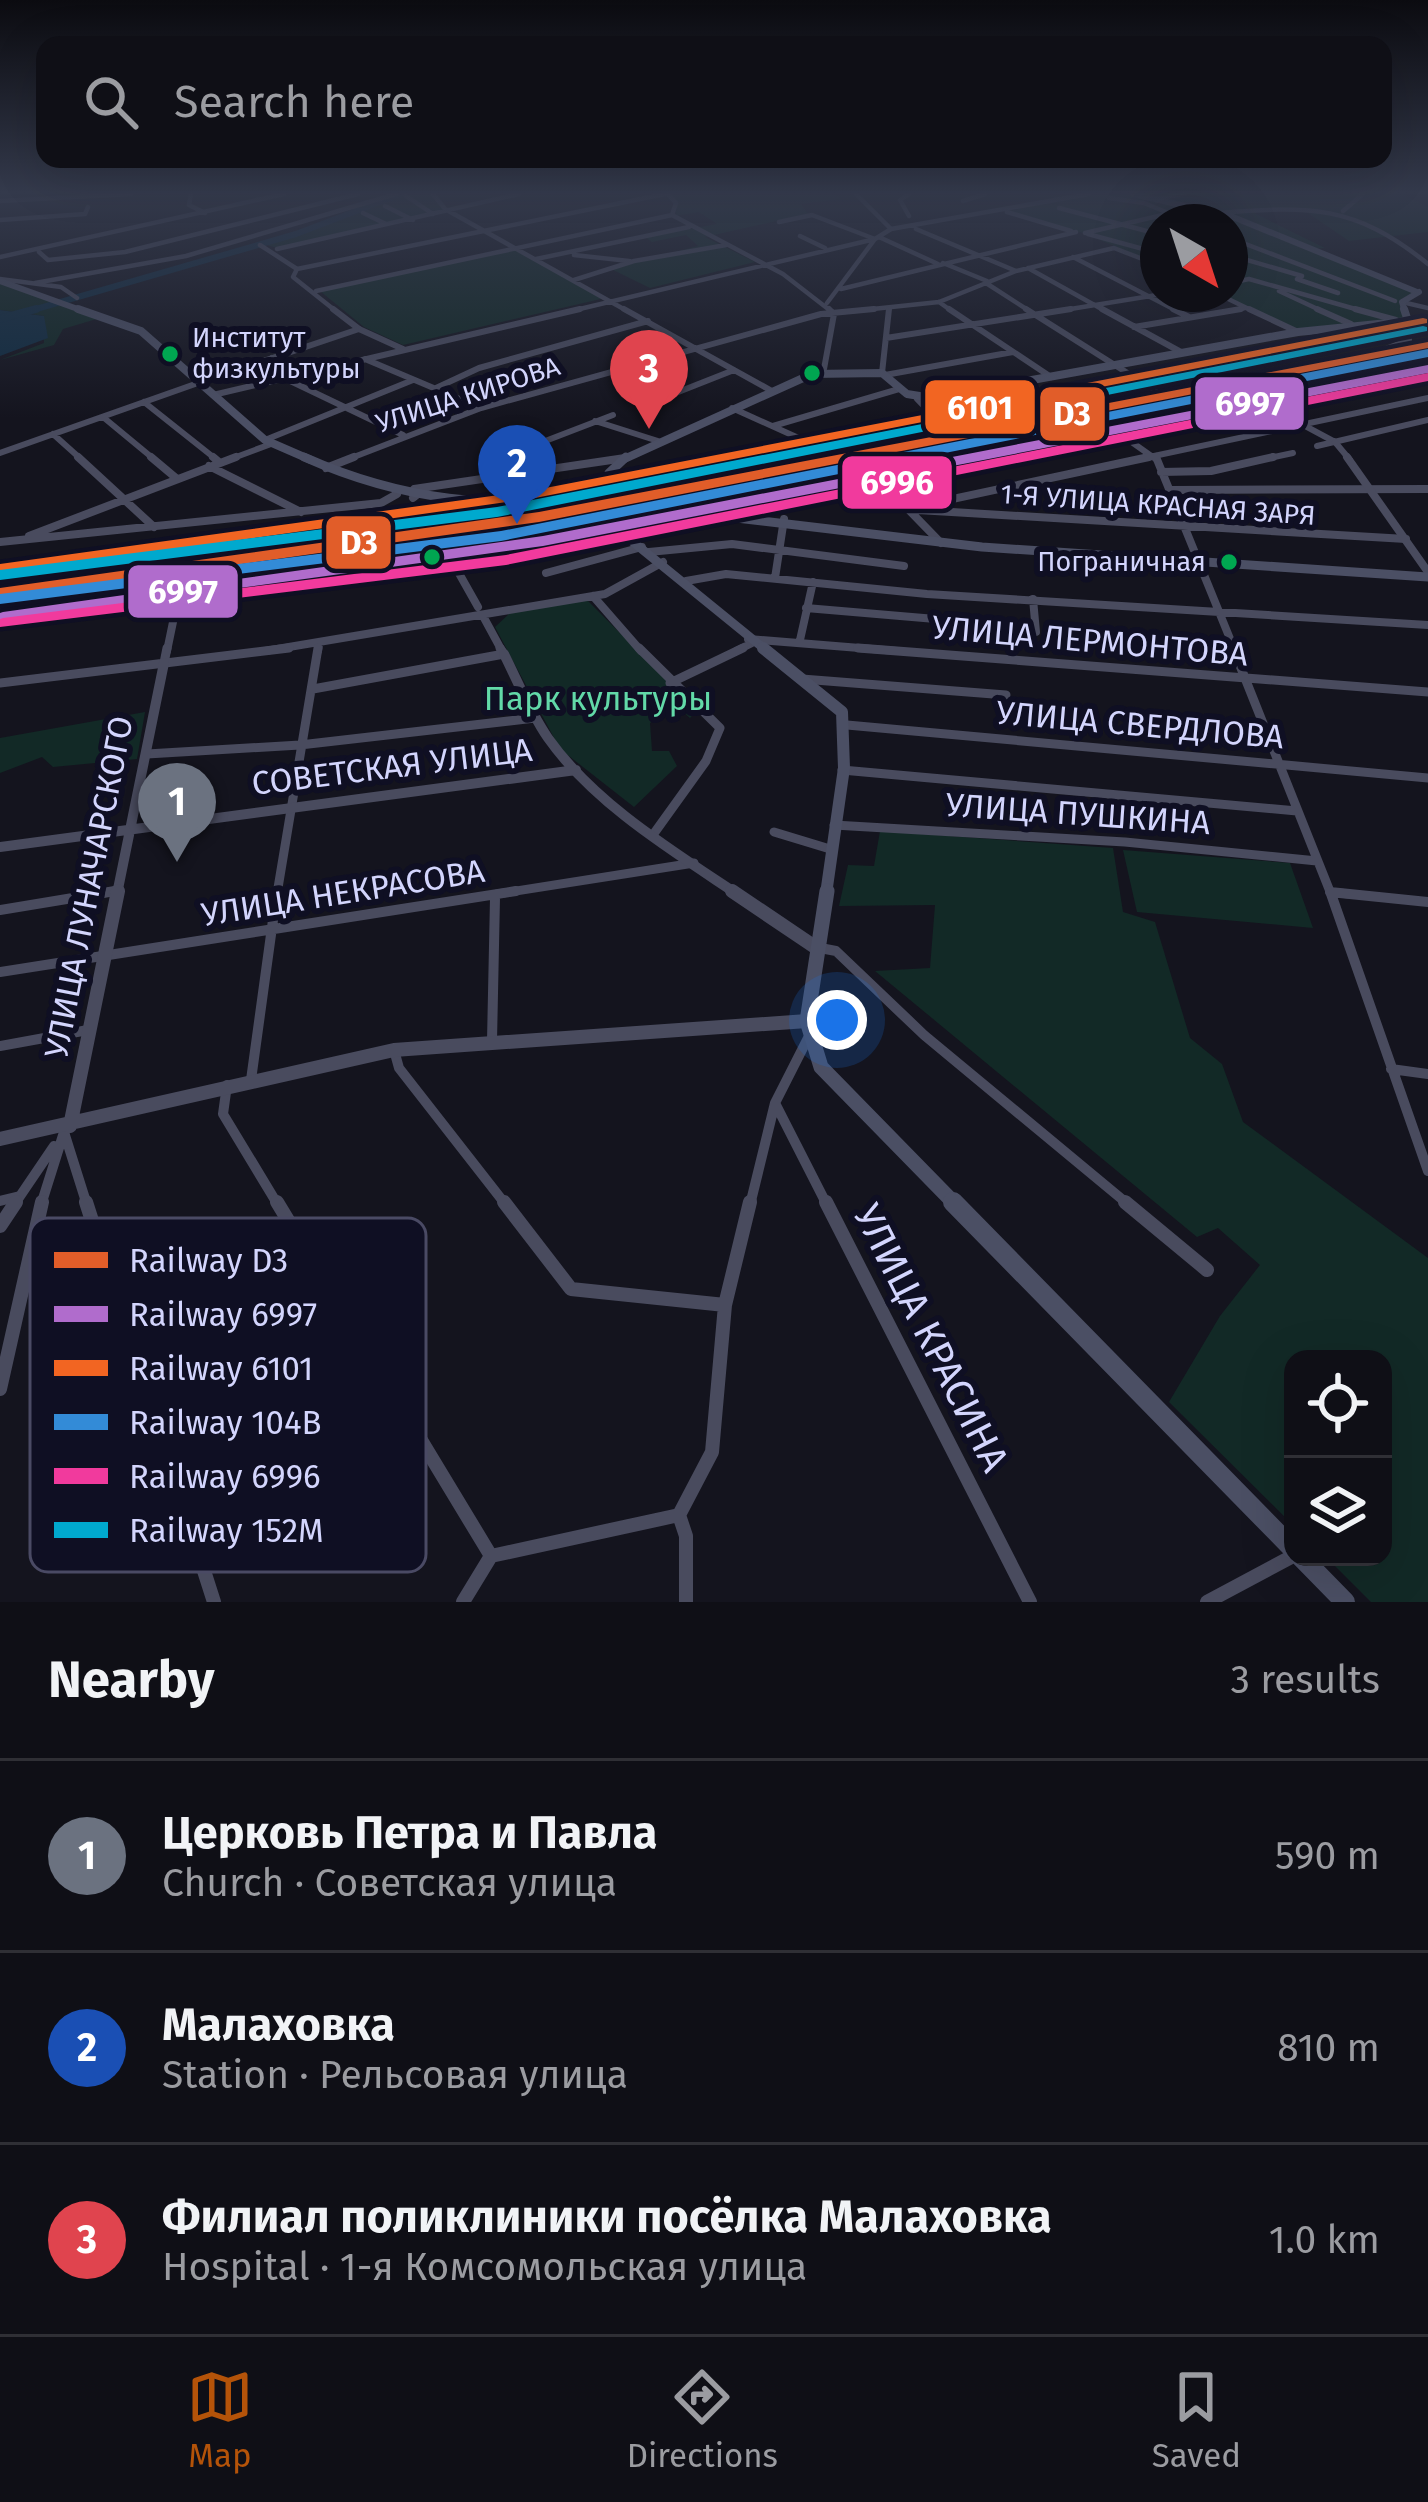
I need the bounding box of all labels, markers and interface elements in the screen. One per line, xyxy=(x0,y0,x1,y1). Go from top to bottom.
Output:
search box xyxy=(36,36,1392,168)
icon: search xyxy=(78,69,144,135)
text: Search here xyxy=(174,75,414,129)
north arrow xyxy=(1140,204,1248,312)
place label: Институт физкультуры xyxy=(192,322,361,385)
pin: 3 xyxy=(610,330,688,429)
marker: Институт физкультуры xyxy=(159,343,181,365)
street label: УЛИЦА КИРОВА xyxy=(372,350,564,440)
unlabelled marker xyxy=(801,362,823,384)
line badge: 6997 xyxy=(1193,375,1306,432)
line badge: 6101 xyxy=(923,378,1037,436)
text: 6997 xyxy=(1215,384,1285,424)
line badge: D3 xyxy=(1038,385,1107,443)
text: 6101 xyxy=(947,388,1013,428)
text: D3 xyxy=(1053,394,1091,434)
pin: 2 xyxy=(478,425,556,524)
line badge: 6996 xyxy=(840,454,954,511)
text: 6996 xyxy=(860,463,934,503)
street label: 1-Я УЛИЦА КРАСНАЯ ЗАРЯ xyxy=(999,478,1317,532)
line badge: D3 xyxy=(324,514,393,571)
text: D3 xyxy=(340,523,378,563)
unlabelled marker xyxy=(421,546,443,568)
place label: Пограничная xyxy=(1037,546,1206,578)
marker: Пограничная xyxy=(1218,551,1240,573)
line badge: 6997 xyxy=(126,563,240,620)
text: 6997 xyxy=(148,572,218,612)
street label: УЛИЦА ЛЕРМОНТОВА xyxy=(931,607,1250,675)
park label: Парк культуры xyxy=(484,679,712,719)
street label: УЛИЦА СВЕРДЛОВА xyxy=(995,693,1285,757)
street label: УЛИЦА ЛУНАЧАРСКОГО xyxy=(36,713,142,1061)
street label: СОВЕТСКАЯ УЛИЦА xyxy=(250,730,534,804)
pin: 1 xyxy=(138,763,216,862)
street label: УЛИЦА ПУШКИНА xyxy=(944,785,1212,843)
street label: УЛИЦА НЕКРАСОВА xyxy=(199,851,487,935)
your location xyxy=(807,990,867,1050)
street label: УЛИЦА КРАСИНА xyxy=(844,1197,1018,1480)
legend xyxy=(30,1218,426,1572)
text: Railway D3 xyxy=(129,1241,288,1281)
text: Railway 6997 xyxy=(129,1295,317,1335)
text: Railway 6101 xyxy=(129,1349,313,1389)
map controls xyxy=(1284,1350,1392,1566)
button: locate xyxy=(1284,1350,1392,1458)
text: Railway 104В xyxy=(129,1403,322,1443)
text: Railway 6996 xyxy=(129,1457,321,1497)
button: layers xyxy=(1284,1458,1392,1566)
text: Railway 152М xyxy=(129,1511,324,1551)
text: Nearby xyxy=(48,1649,214,1711)
text: 3 results xyxy=(1230,1657,1380,1703)
text: Церковь Петра и Павла xyxy=(162,1806,657,1860)
text: 1 xyxy=(78,1833,96,1879)
text: 590 m xyxy=(1275,1833,1380,1879)
text: Church · Советская улица xyxy=(162,1860,617,1906)
text: Малаховка xyxy=(162,1998,395,2052)
text: 2 xyxy=(77,2025,97,2071)
text: 810 m xyxy=(1277,2025,1380,2071)
text: Station · Рельсовая улица xyxy=(162,2052,628,2098)
text: Филиал поликлиники посёлка Малаховка xyxy=(162,2190,1052,2244)
text: 3 xyxy=(77,2217,97,2263)
text: 1.0 km xyxy=(1269,2217,1380,2263)
text: Hospital · 1-я Комсомольская улица xyxy=(162,2244,807,2290)
tab: Map xyxy=(187,2364,253,2476)
tab: Directions xyxy=(627,2364,778,2476)
tab: Saved xyxy=(1152,2364,1241,2476)

